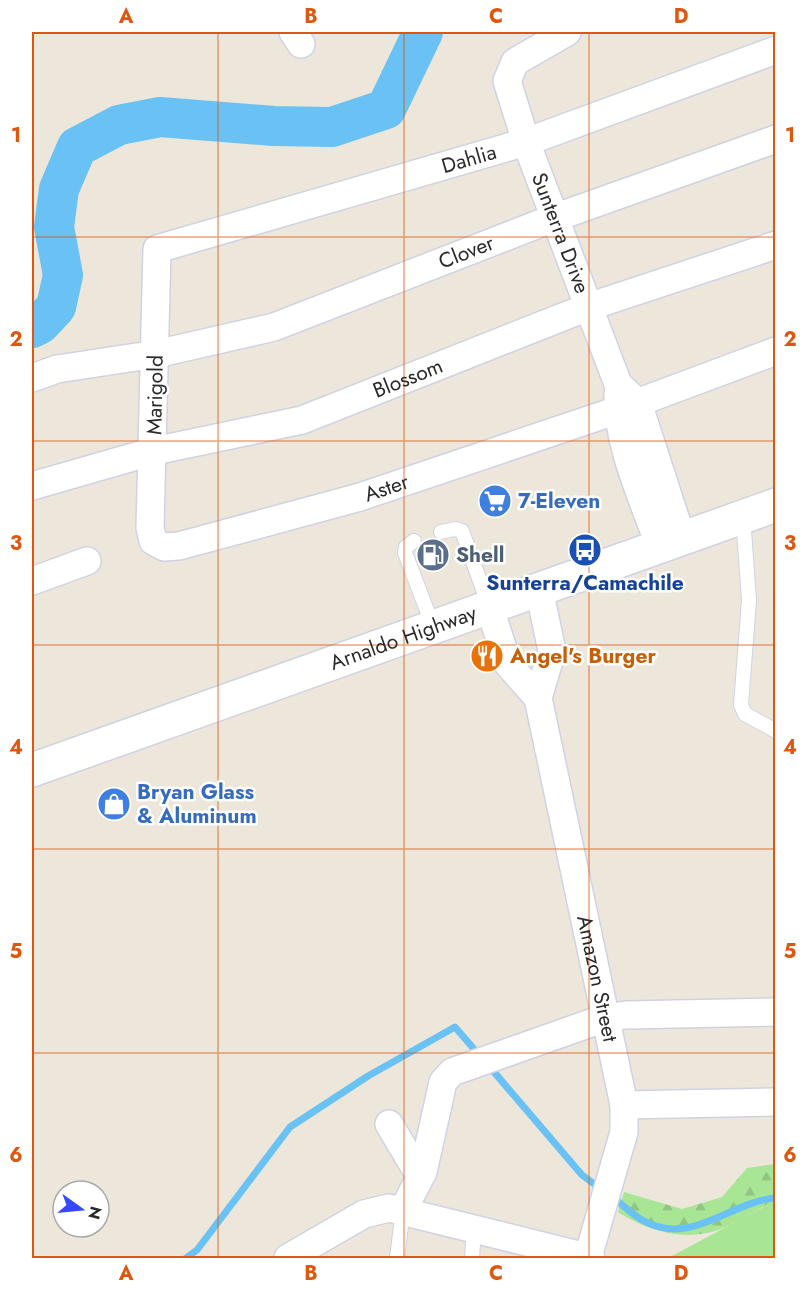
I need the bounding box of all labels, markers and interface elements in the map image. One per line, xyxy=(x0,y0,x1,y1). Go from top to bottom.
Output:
text: A xyxy=(118,2,134,31)
text: B xyxy=(304,2,318,31)
text: C xyxy=(489,2,503,31)
text: D xyxy=(674,2,688,31)
text: 1 xyxy=(11,121,21,150)
text: 1 xyxy=(785,121,795,150)
street label: Dahlia xyxy=(438,137,500,181)
street label: Sunterra Drive xyxy=(524,168,597,298)
street label: Clover xyxy=(434,228,499,277)
text: 2 xyxy=(9,325,23,354)
text: 2 xyxy=(783,325,797,354)
street label: Blossom xyxy=(369,351,447,405)
street label: Marigold xyxy=(139,355,171,435)
street label: Aster xyxy=(360,466,414,510)
supermarket icon: 7-Eleven xyxy=(477,483,513,519)
place label: 7-Eleven xyxy=(518,486,600,516)
text: 3 xyxy=(10,529,22,558)
text: 3 xyxy=(784,529,796,558)
bus stop icon: Sunterra/Camachile xyxy=(567,532,603,568)
fuel station icon: Shell xyxy=(415,537,451,573)
place label: Shell xyxy=(456,540,504,570)
place label: Sunterra/Camachile xyxy=(486,568,684,598)
street label: Arnaldo Highway xyxy=(326,598,481,678)
restaurant icon: Angel's Burger xyxy=(469,638,505,674)
place label: Angel's Burger xyxy=(509,641,656,671)
text: 4 xyxy=(9,733,23,762)
text: 4 xyxy=(783,733,797,762)
place label: Bryan Glass & Aluminum xyxy=(137,777,257,831)
shop icon: Bryan Glass & Aluminum xyxy=(96,786,132,822)
street label: Amazon Street xyxy=(569,912,625,1044)
text: 5 xyxy=(10,937,23,966)
text: 5 xyxy=(784,937,797,966)
text: 6 xyxy=(9,1141,23,1170)
text: 6 xyxy=(783,1141,797,1170)
north arrow xyxy=(51,1179,111,1239)
text: N xyxy=(82,1204,108,1222)
text: A xyxy=(118,1259,134,1288)
text: B xyxy=(304,1259,318,1288)
text: C xyxy=(489,1259,503,1288)
text: D xyxy=(674,1259,688,1288)

